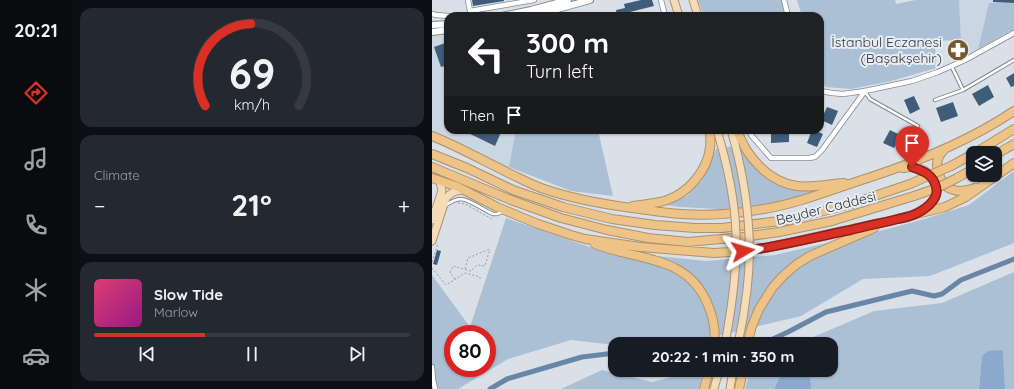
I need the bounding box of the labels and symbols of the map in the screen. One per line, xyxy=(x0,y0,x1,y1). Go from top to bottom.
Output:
place label: İstanbul Eczanesi (Başakşehir) xyxy=(831,33,942,67)
pharmacy icon: İstanbul Eczanesi (Başakşehir) xyxy=(945,37,971,63)
pin xyxy=(895,126,929,167)
street label: Beyder Caddesi xyxy=(774,187,878,229)
position arrow xyxy=(722,230,764,272)
speed limit sign: 80 xyxy=(444,325,496,377)

